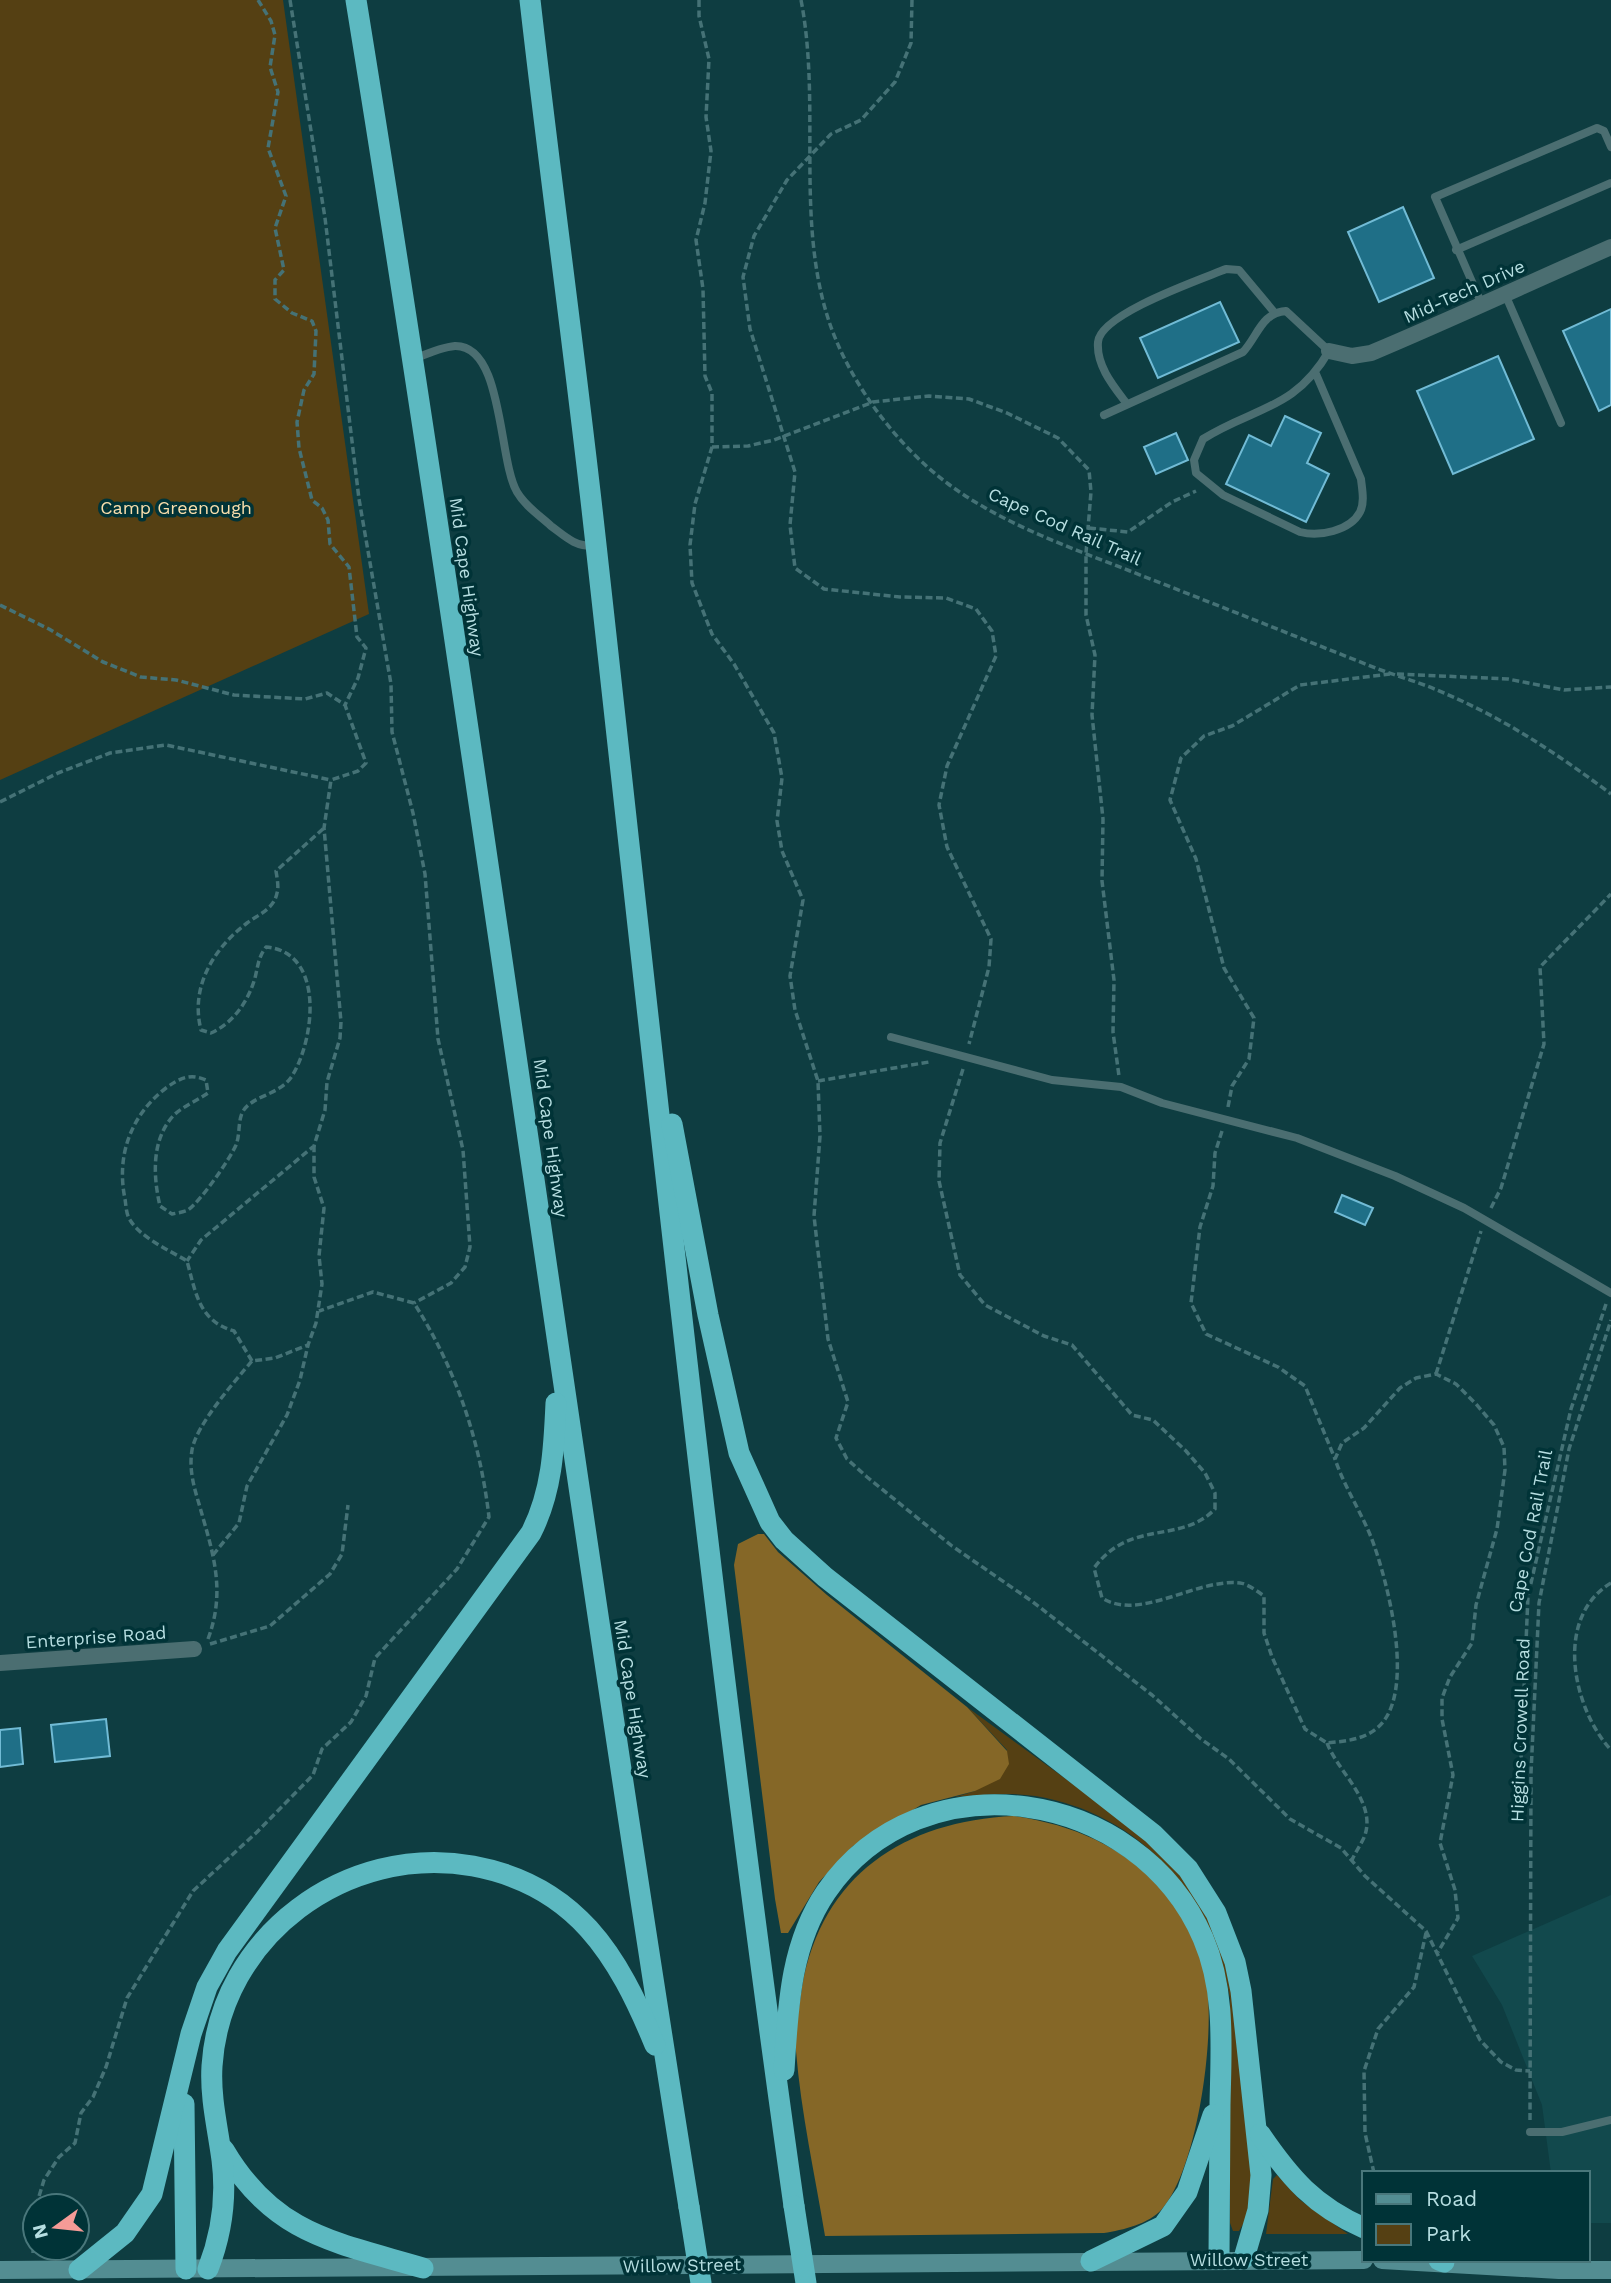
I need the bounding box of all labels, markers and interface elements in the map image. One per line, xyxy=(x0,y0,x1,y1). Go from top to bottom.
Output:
street label: Mid-Tech Drive xyxy=(1400,255,1528,327)
street label: Cape Cod Rail Trail xyxy=(985,483,1145,569)
street label: Mid Cape Highway xyxy=(445,496,489,659)
park label: Camp Greenough xyxy=(100,497,252,518)
street label: Mid Cape Highway xyxy=(529,1057,573,1220)
street label: Cape Cod Rail Trail xyxy=(1504,1447,1556,1614)
street label: Mid Cape Highway xyxy=(610,1618,656,1781)
street label: Enterprise Road xyxy=(25,1622,167,1652)
street label: Higgins Crowell Road xyxy=(1506,1638,1534,1822)
legend xyxy=(1362,2171,1590,2262)
text: Road xyxy=(1426,2186,1477,2211)
north arrow xyxy=(21,2192,91,2262)
text: N xyxy=(27,2221,53,2241)
text: Park xyxy=(1426,2221,1471,2246)
street label: Willow Street xyxy=(1190,2249,1309,2270)
street label: Willow Street xyxy=(623,2253,742,2277)

